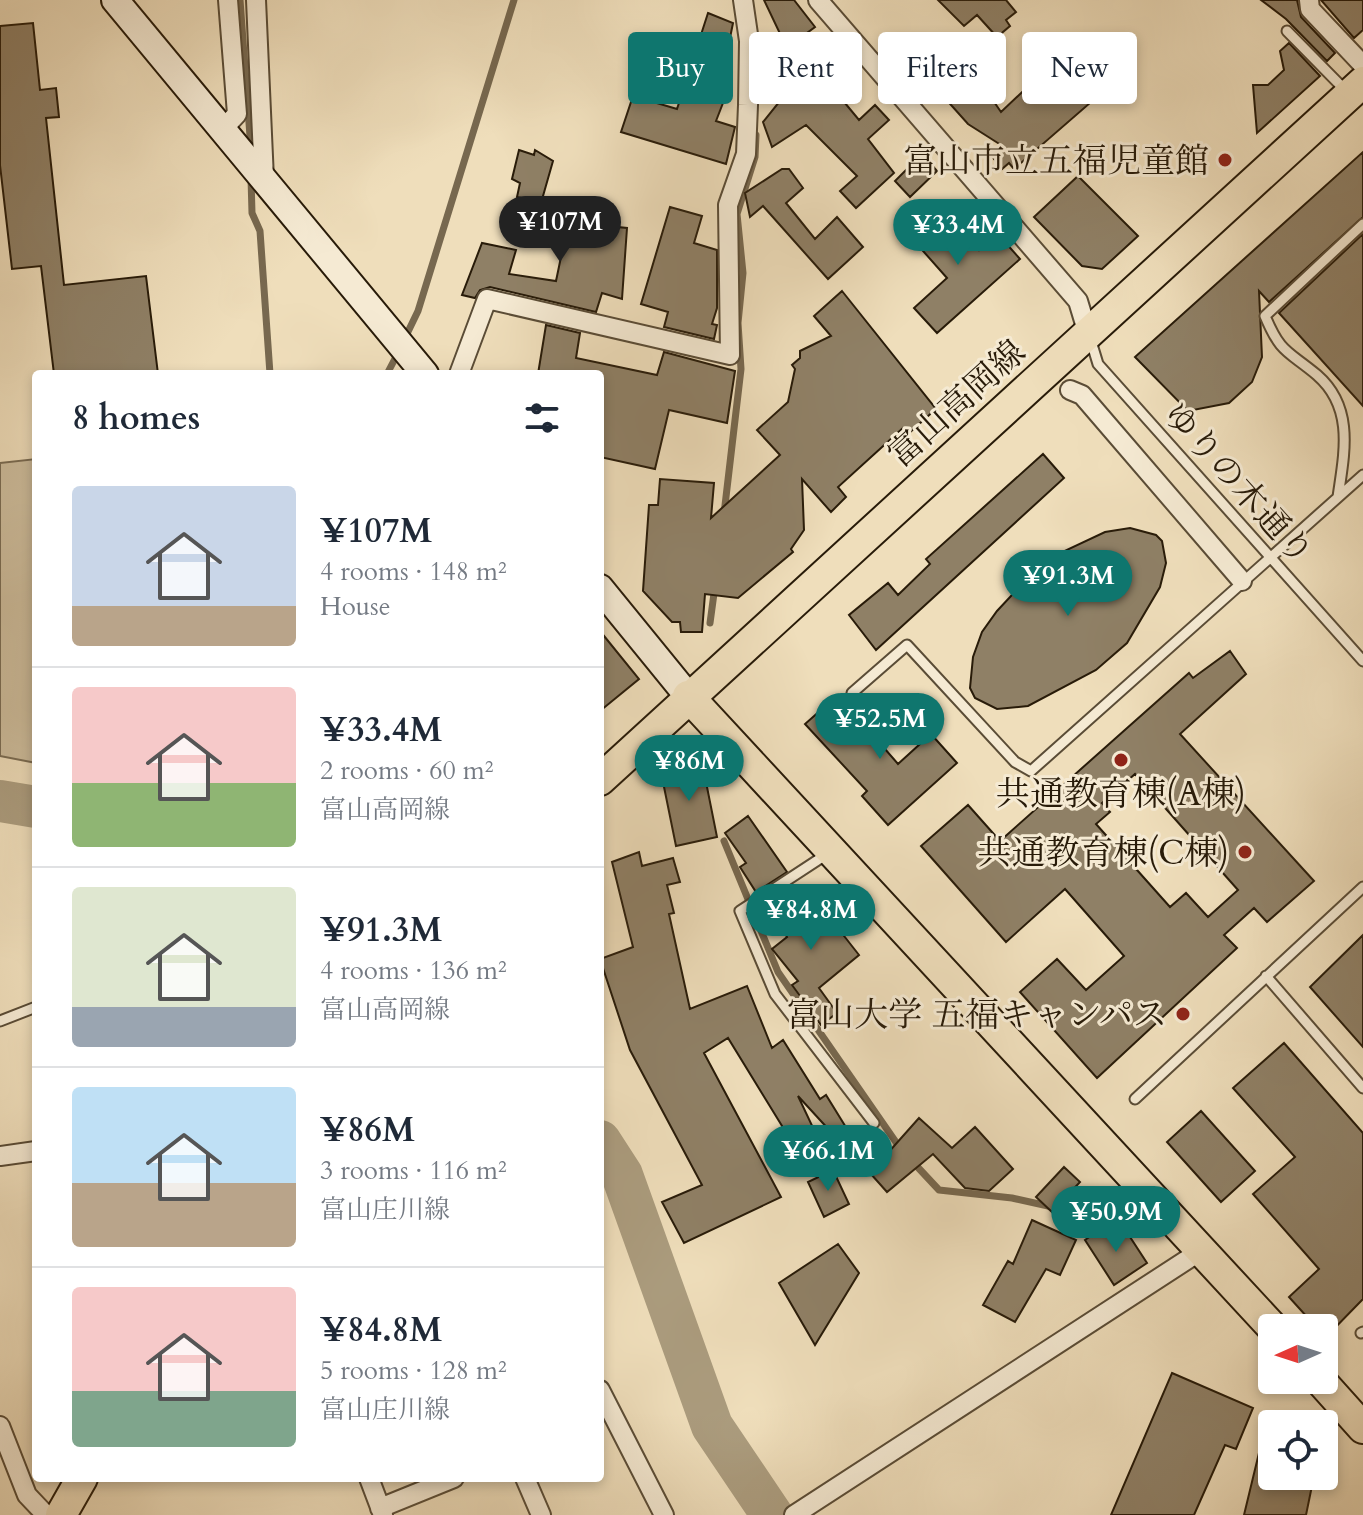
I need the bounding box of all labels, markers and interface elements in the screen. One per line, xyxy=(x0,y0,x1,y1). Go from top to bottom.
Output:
chip: Buy xyxy=(628,32,733,104)
chip: Rent xyxy=(749,32,862,104)
chip: Filters xyxy=(878,32,1006,104)
chip: New xyxy=(1022,32,1137,104)
place label: 富山市立五福児童館 xyxy=(903,138,1209,184)
marker: 富山市立五福児童館 xyxy=(1216,151,1234,169)
pin: ¥107M xyxy=(504,196,616,264)
pin: ¥33.4M xyxy=(893,199,1023,267)
text: ¥107M xyxy=(517,204,603,239)
text: ¥33.4M xyxy=(911,207,1005,242)
street label: 富山高岡線 xyxy=(878,330,1035,478)
street label: ゆりの木通り xyxy=(1153,392,1324,575)
text: 8 homes xyxy=(72,395,200,441)
icon: filters xyxy=(520,396,564,440)
text: ¥107M xyxy=(320,508,432,554)
icon: home xyxy=(136,518,232,614)
pin: ¥91.3M xyxy=(1003,550,1133,618)
text: 4 rooms · 148 m² xyxy=(320,554,507,589)
text: ¥91.3M xyxy=(1021,558,1115,593)
text: House xyxy=(320,589,391,624)
pin: ¥52.5M xyxy=(815,693,945,761)
text: ¥52.5M xyxy=(833,701,927,736)
text: ¥33.4M xyxy=(320,707,442,753)
icon: home xyxy=(136,719,232,815)
pin: ¥86M xyxy=(642,735,736,803)
text: ¥86M xyxy=(653,743,725,778)
marker: 共通教育棟(A棟) xyxy=(1112,751,1130,769)
text: 2 rooms · 60 m² xyxy=(320,753,493,788)
place label: 共通教育棟(A棟) xyxy=(996,771,1246,817)
text: 富山高岡線 xyxy=(320,792,450,827)
place label: 共通教育棟(C棟) xyxy=(977,830,1229,876)
marker: 共通教育棟(C棟) xyxy=(1236,843,1254,861)
pin: ¥84.8M xyxy=(746,884,876,952)
text: ¥84.8M xyxy=(764,892,858,927)
text: ¥91.3M xyxy=(320,907,442,953)
icon: home xyxy=(136,919,232,1015)
text: 4 rooms · 136 m² xyxy=(320,953,507,988)
text: 富山高岡線 xyxy=(320,992,450,1027)
place label: 富山大学 五福キャンパス xyxy=(786,992,1167,1038)
marker: 富山大学 五福キャンパス xyxy=(1174,1005,1192,1023)
text: ¥86M xyxy=(320,1107,415,1153)
icon: home xyxy=(136,1119,232,1215)
pin: ¥66.1M xyxy=(763,1125,893,1193)
text: ¥66.1M xyxy=(781,1133,875,1168)
text: 3 rooms · 116 m² xyxy=(320,1153,507,1188)
pin: ¥50.9M xyxy=(1051,1186,1181,1254)
text: 富山庄川線 xyxy=(320,1192,450,1227)
text: ¥50.9M xyxy=(1069,1194,1163,1229)
text: ¥84.8M xyxy=(320,1307,442,1353)
north arrow xyxy=(1258,1314,1338,1394)
map controls xyxy=(1258,1314,1338,1490)
icon: home xyxy=(136,1319,232,1415)
text: 5 rooms · 128 m² xyxy=(320,1353,507,1388)
text: 富山庄川線 xyxy=(320,1392,450,1427)
button: locate xyxy=(1258,1410,1338,1490)

